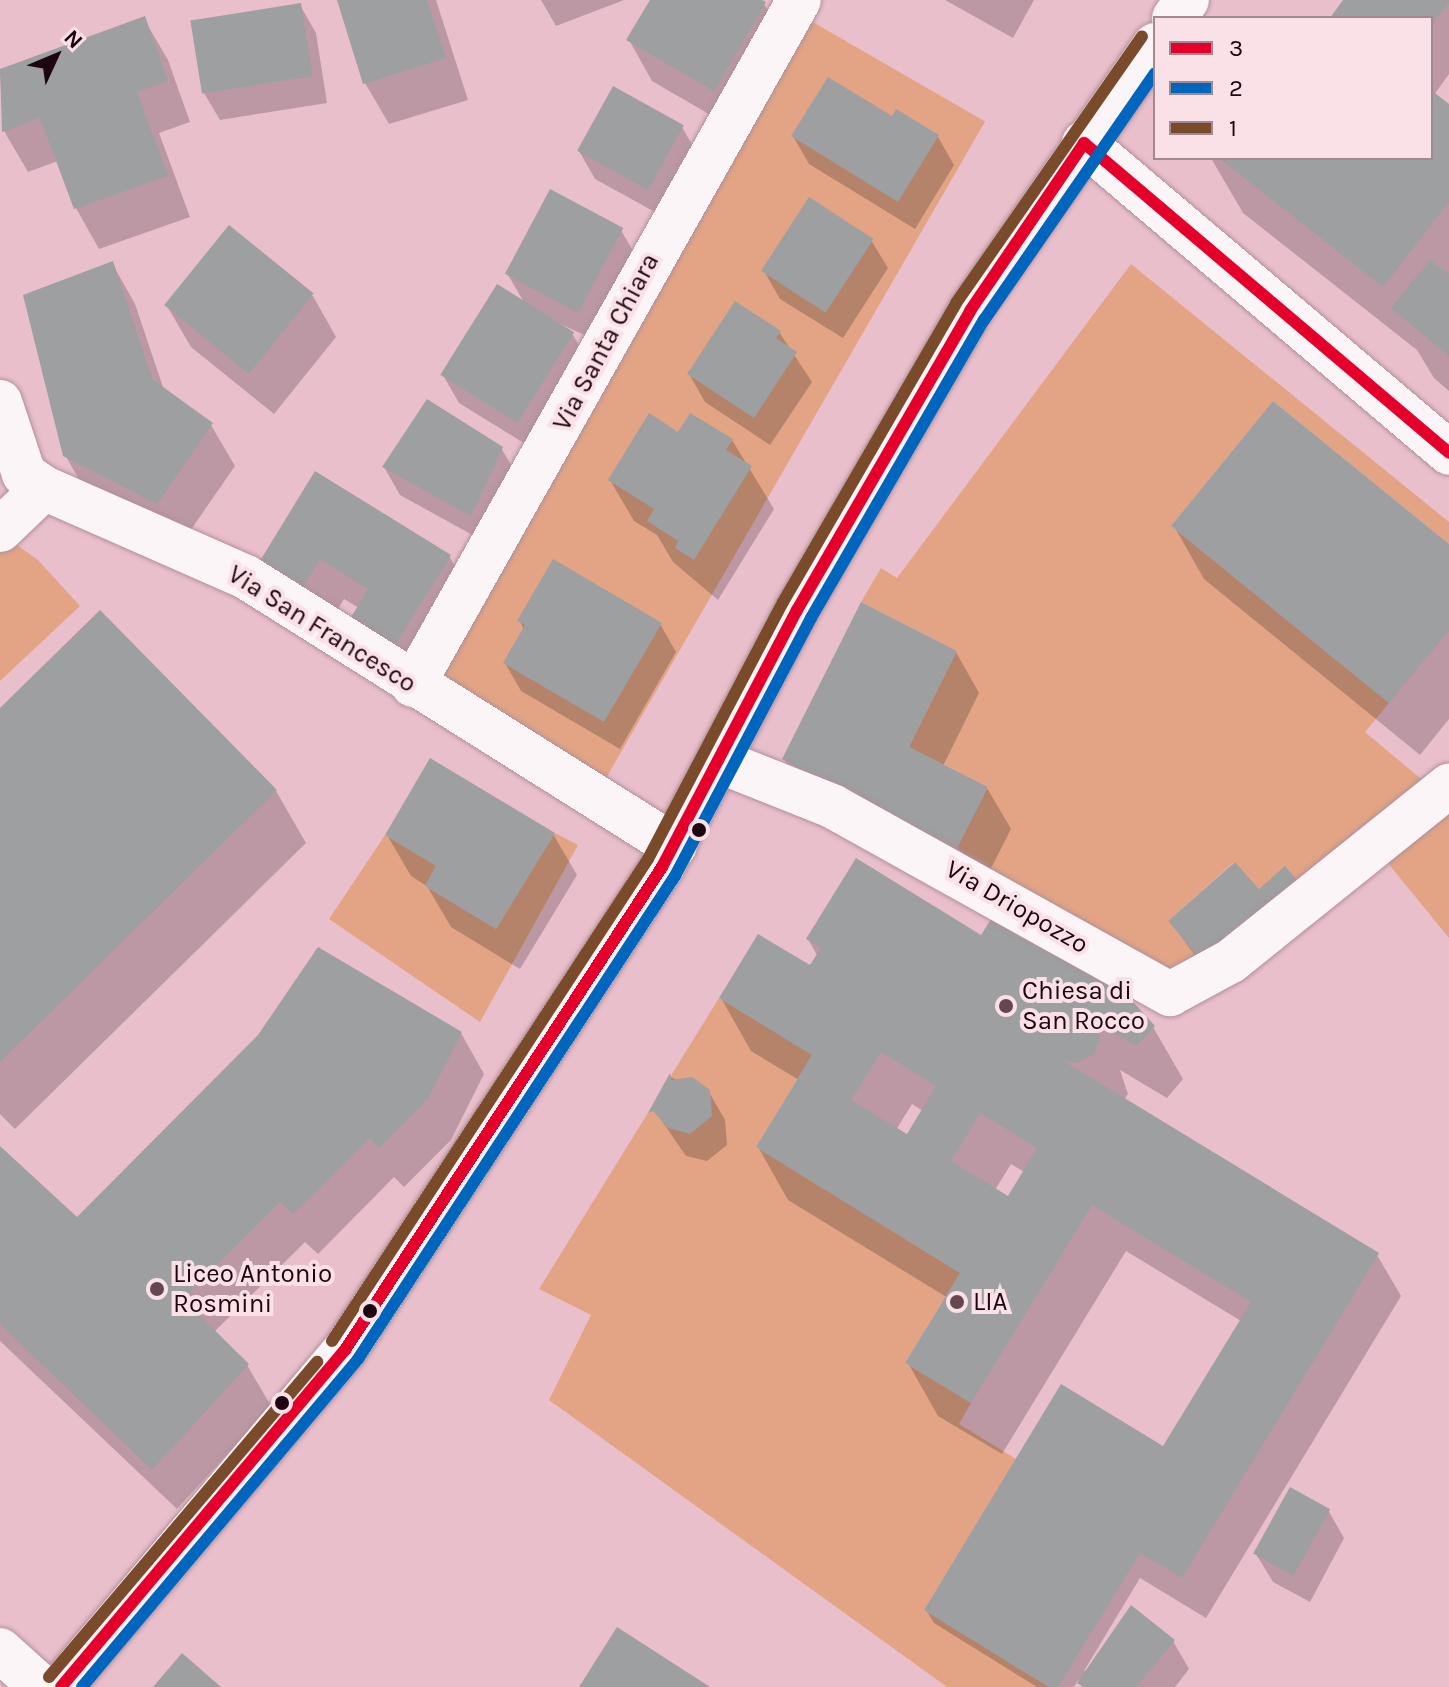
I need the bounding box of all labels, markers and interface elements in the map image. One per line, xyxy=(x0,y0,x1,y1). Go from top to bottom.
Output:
north arrow xyxy=(16,16,96,96)
legend xyxy=(1153,16,1433,160)
text: N xyxy=(58,25,88,54)
text: 3 xyxy=(1229,34,1243,62)
text: 2 xyxy=(1229,74,1243,102)
text: 1 xyxy=(1229,114,1237,142)
street label: Via Santa Chiara xyxy=(546,248,666,436)
street label: Via San Francesco xyxy=(222,559,422,699)
unlabelled marker xyxy=(691,822,707,838)
street label: Via Driopozzo xyxy=(940,854,1094,960)
place label: Chiesa di San Rocco xyxy=(1022,975,1145,1036)
marker: Chiesa di San Rocco xyxy=(997,997,1015,1015)
place label: Liceo Antonio Rosmini xyxy=(173,1258,332,1320)
marker: Liceo Antonio Rosmini xyxy=(148,1280,166,1298)
place label: LIA xyxy=(973,1286,1007,1318)
marker: LIA xyxy=(948,1293,966,1311)
unlabelled marker xyxy=(362,1303,378,1319)
unlabelled marker xyxy=(274,1395,290,1411)

